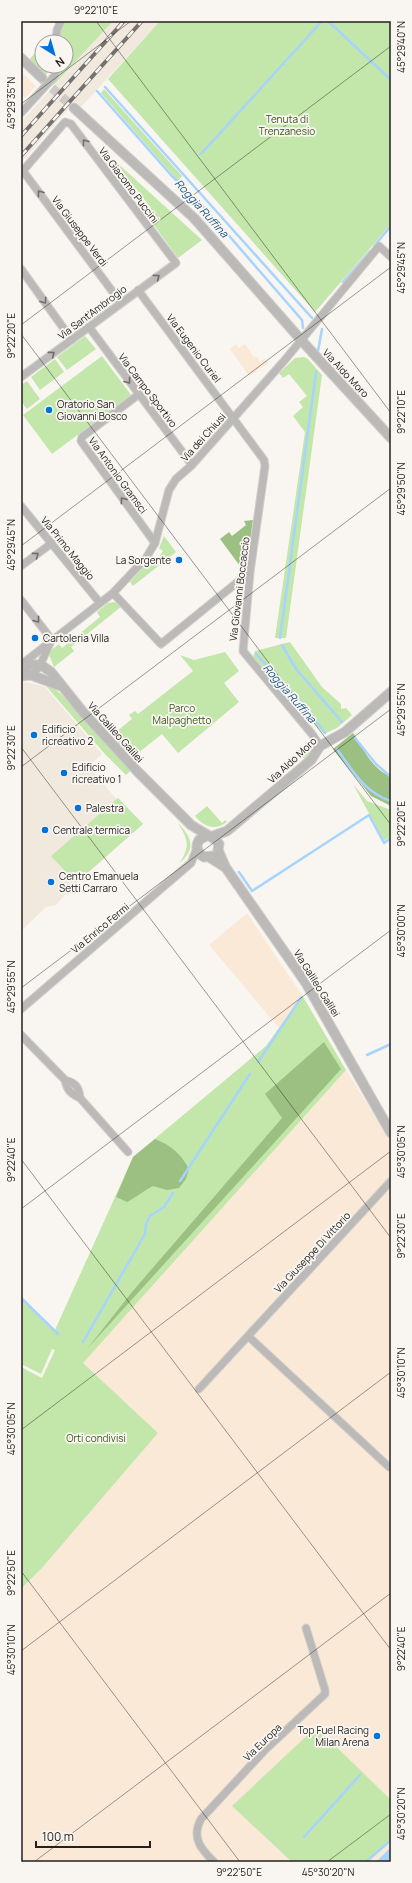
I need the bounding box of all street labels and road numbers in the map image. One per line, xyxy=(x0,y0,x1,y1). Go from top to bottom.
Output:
street label: Via Giacomo Puccini xyxy=(96,144,162,226)
street label: Via Giuseppe Verdi xyxy=(49,193,111,269)
street label: Via Sant'Ambrogio xyxy=(55,281,129,342)
street label: Via Eugenio Curiel xyxy=(164,311,224,385)
street label: Via Aldo Moro xyxy=(320,346,372,400)
street label: Via Campo Sportivo xyxy=(115,350,181,430)
street label: Via dei Chiusi xyxy=(177,410,229,464)
street label: Via Antonio Gramsci xyxy=(85,434,151,516)
street label: Via Primo Maggio xyxy=(38,513,98,583)
street label: Via Giovanni Boccaccio xyxy=(226,536,252,642)
street label: Via Galileo Galilei xyxy=(85,699,147,765)
street label: Via Aldo Moro xyxy=(265,734,319,786)
street label: Via Enrico Fermi xyxy=(68,900,132,956)
street label: Via Galileo Galilei xyxy=(291,947,343,1019)
street label: Via Giuseppe Di Vittorio xyxy=(271,1208,353,1296)
street label: Via Europa xyxy=(240,1720,284,1764)

